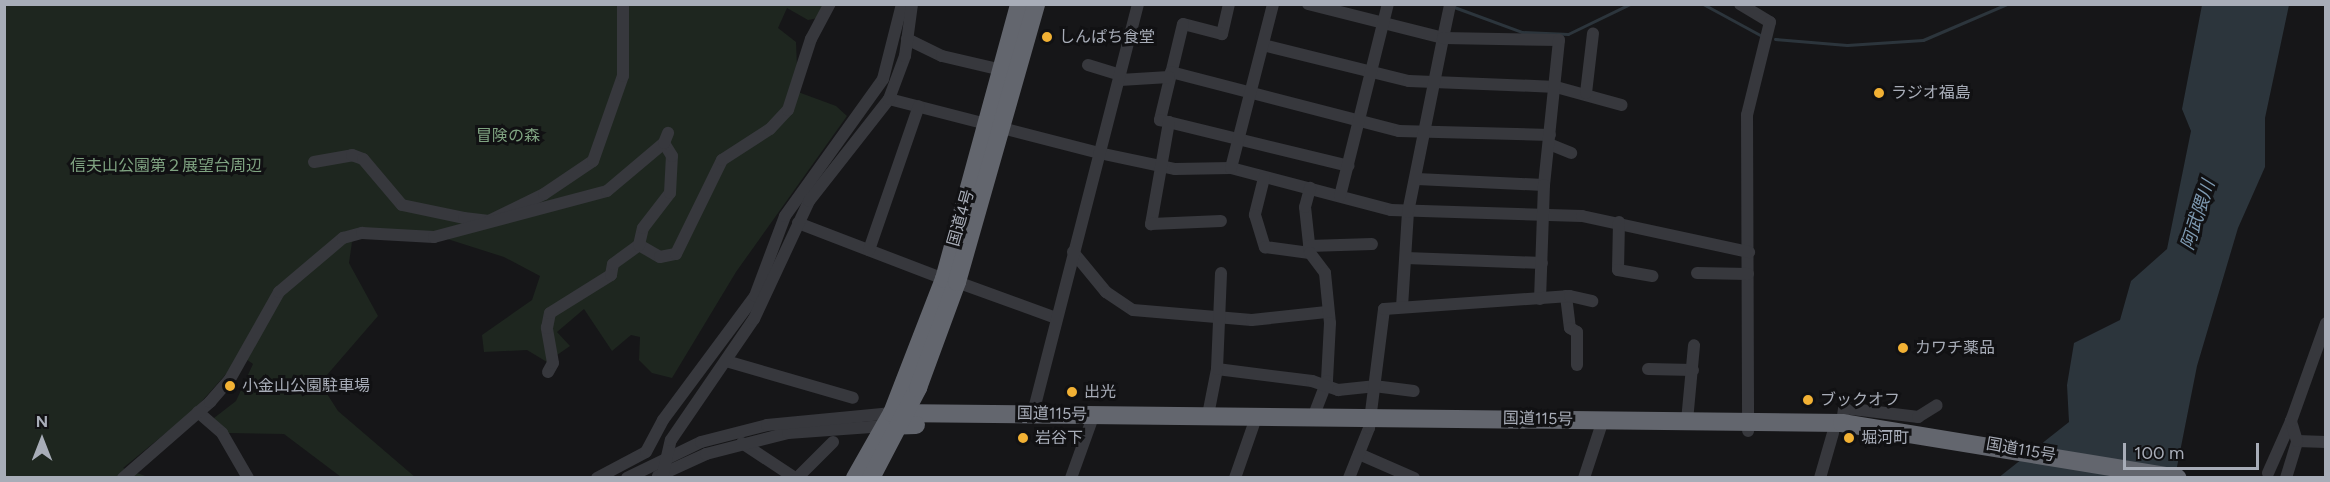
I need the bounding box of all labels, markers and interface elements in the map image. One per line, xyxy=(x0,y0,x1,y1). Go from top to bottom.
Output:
place label: しんぱち食堂 xyxy=(1059,27,1155,47)
marker: しんぱち食堂 xyxy=(1040,30,1054,44)
place label: ラジオ福島 xyxy=(1891,83,1971,103)
marker: ラジオ福島 xyxy=(1872,86,1886,100)
park label: 冒険の森 xyxy=(476,126,540,146)
park label: 信夫山公園第２展望台周辺 xyxy=(70,156,262,176)
water label: 阿武隈川 xyxy=(2177,177,2219,253)
street label: 国道4号 xyxy=(944,188,978,248)
place label: カワチ薬品 xyxy=(1915,338,1995,358)
marker: カワチ薬品 xyxy=(1896,341,1910,355)
place label: 小金山公園駐車場 xyxy=(242,376,370,396)
marker: 小金山公園駐車場 xyxy=(223,379,237,393)
place label: 出光 xyxy=(1084,382,1116,402)
marker: 出光 xyxy=(1065,385,1079,399)
place label: ブックオフ xyxy=(1820,390,1900,410)
marker: ブックオフ xyxy=(1801,393,1815,407)
street label: 国道115号 xyxy=(1017,404,1087,424)
street label: 国道115号 xyxy=(1503,409,1573,429)
north arrow xyxy=(12,410,72,470)
text: N xyxy=(36,412,48,431)
place label: 岩谷下 xyxy=(1035,428,1083,448)
place label: 堀河町 xyxy=(1861,428,1909,448)
marker: 岩谷下 xyxy=(1016,431,1030,445)
marker: 堀河町 xyxy=(1842,431,1856,445)
scale bar xyxy=(2126,431,2262,469)
street label: 国道115号 xyxy=(1985,434,2057,466)
text: 100 m xyxy=(2134,442,2184,464)

